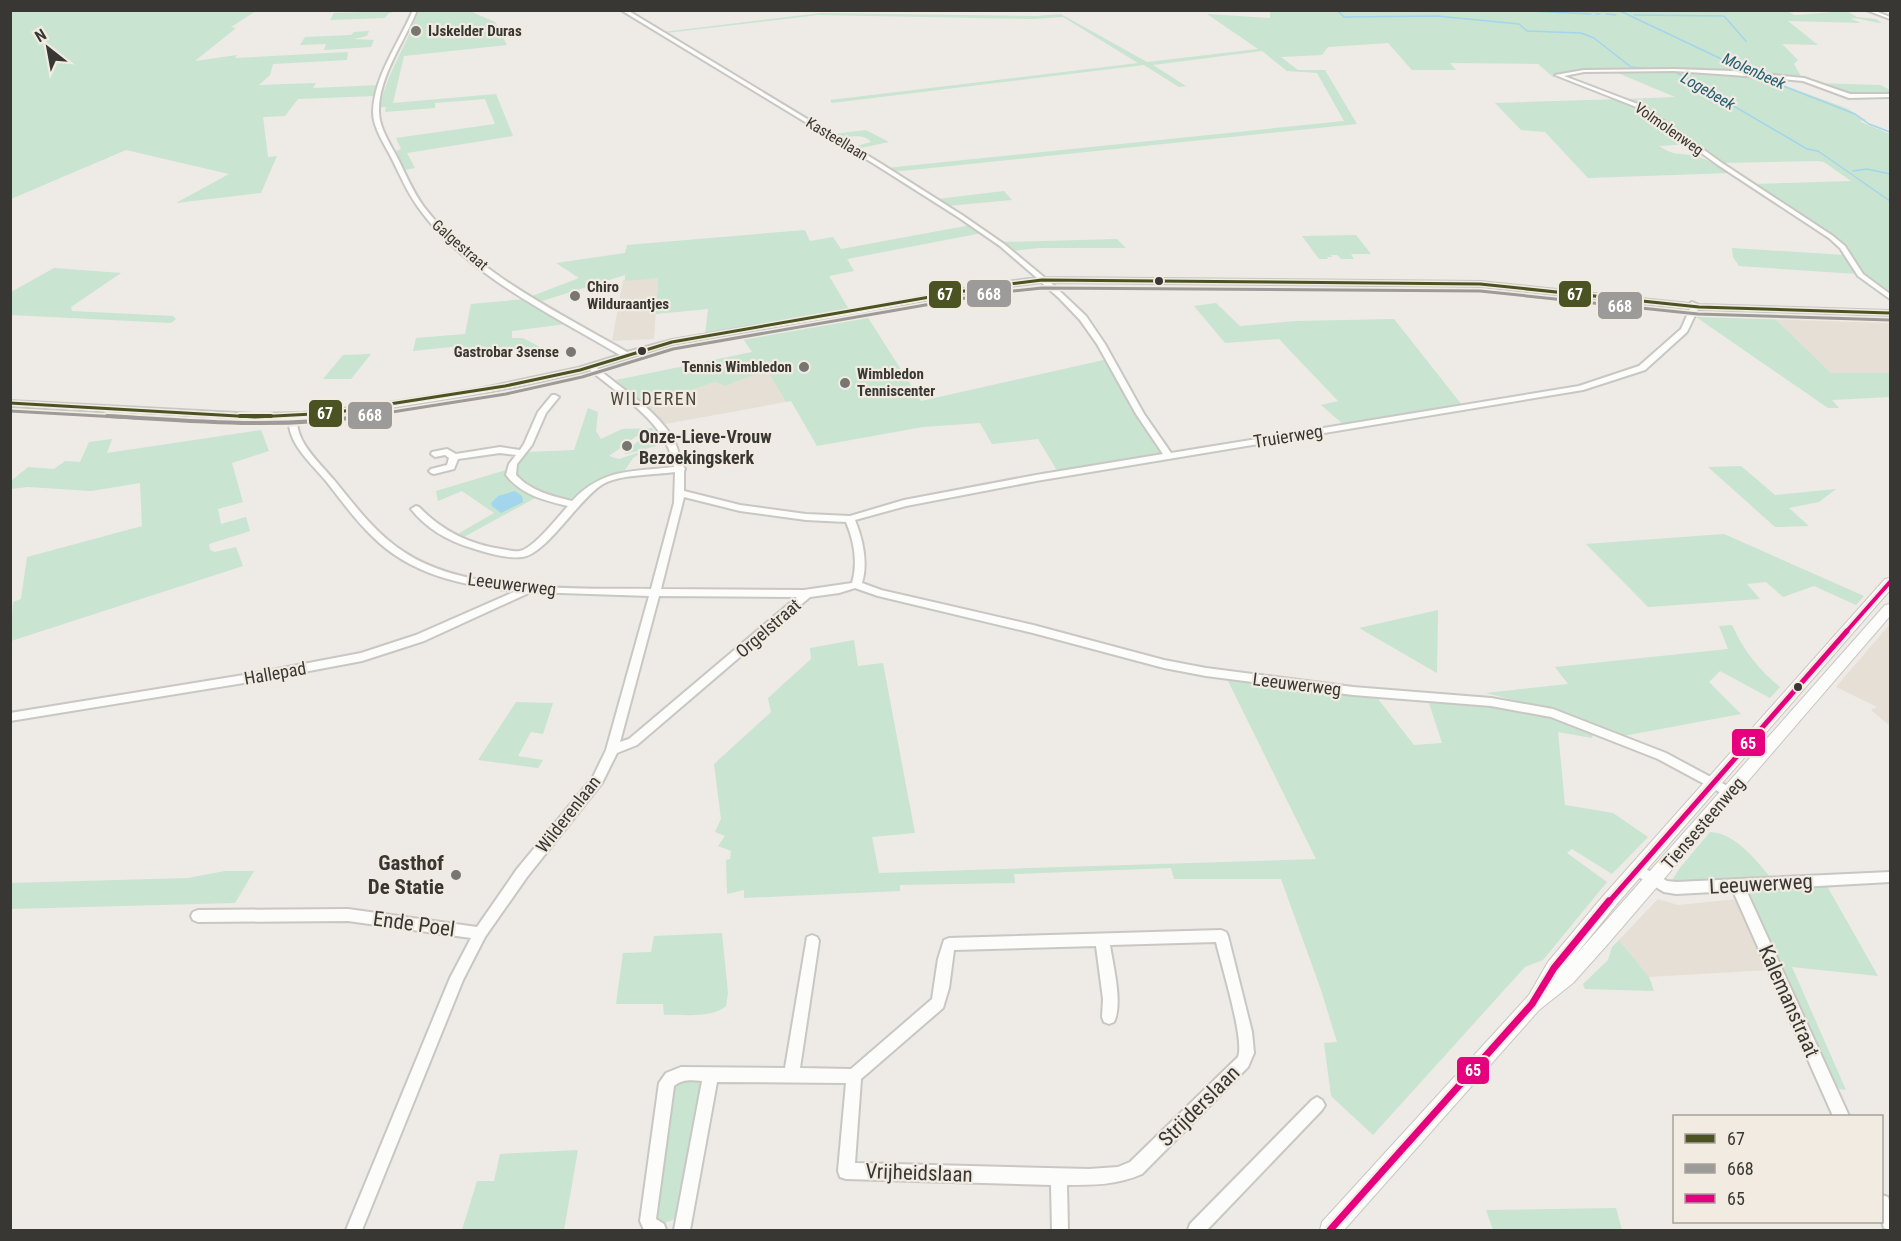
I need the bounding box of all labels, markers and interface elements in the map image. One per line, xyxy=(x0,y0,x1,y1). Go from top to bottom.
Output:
north arrow xyxy=(18,18,78,78)
place label: IJskelder Duras xyxy=(428,22,522,40)
marker: IJskelder Duras xyxy=(409,24,423,38)
text: N xyxy=(31,25,50,46)
water label: Molenbeek xyxy=(1720,49,1789,94)
water label: Logebeek xyxy=(1678,68,1739,115)
street label: Volmolenweg xyxy=(1631,99,1707,159)
street label: Kasteellaan xyxy=(803,113,871,165)
street label: Galgestraat xyxy=(428,216,492,274)
unlabelled marker xyxy=(1153,275,1165,287)
place label: Chiro Wilduraantjes xyxy=(587,278,669,313)
line badge: 668 xyxy=(966,279,1012,308)
line badge: 67 xyxy=(928,280,962,309)
line badge: 67 xyxy=(1558,280,1592,308)
text: 67 xyxy=(937,285,953,304)
text: 668 xyxy=(977,285,1001,304)
text: 67 xyxy=(1567,285,1583,304)
marker: Chiro Wilduraantjes xyxy=(568,289,582,303)
line badge: 668 xyxy=(1597,291,1643,320)
text: 668 xyxy=(1608,297,1632,316)
place label: Gastrobar 3sense xyxy=(454,343,559,361)
marker: Gastrobar 3sense xyxy=(564,345,578,359)
unlabelled marker xyxy=(636,345,648,357)
place label: Tennis Wimbledon xyxy=(682,358,792,376)
marker: Tennis Wimbledon xyxy=(797,360,811,374)
place label: Wimbledon Tenniscenter xyxy=(857,365,935,400)
marker: Wimbledon Tenniscenter xyxy=(838,376,852,390)
district label: WILDEREN xyxy=(610,388,698,409)
line badge: 67 xyxy=(308,399,343,428)
line badge: 668 xyxy=(347,401,393,430)
text: 67 xyxy=(317,404,333,423)
text: 668 xyxy=(358,406,382,425)
street label: Truierweg xyxy=(1252,420,1324,452)
place label: Onze-Lieve-Vrouw Bezoekingskerk xyxy=(639,426,772,468)
marker: Onze-Lieve-Vrouw Bezoekingskerk xyxy=(620,439,634,453)
street label: Leeuwerweg xyxy=(467,568,557,600)
street label: Orgelstraat xyxy=(731,594,805,662)
street label: Hallepad xyxy=(242,657,308,689)
street label: Leeuwerweg xyxy=(1252,668,1342,700)
unlabelled marker xyxy=(1792,681,1804,693)
line badge: 65 xyxy=(1731,728,1766,757)
text: 65 xyxy=(1740,734,1756,753)
street label: Wilderenlaan xyxy=(531,771,605,857)
street label: Tiensesteenweg xyxy=(1657,773,1749,873)
place label: Gasthof De Statie xyxy=(368,851,444,899)
marker: Gasthof De Statie xyxy=(449,868,463,882)
street label: Leeuwerweg xyxy=(1709,869,1813,899)
street label: Ende Poel xyxy=(372,906,456,942)
street label: Kalemanstraat xyxy=(1754,941,1824,1061)
line badge: 65 xyxy=(1456,1056,1490,1085)
street label: Strijderslaan xyxy=(1154,1061,1244,1151)
text: 65 xyxy=(1465,1061,1481,1080)
legend xyxy=(1673,1115,1883,1223)
text: 67 xyxy=(1727,1128,1745,1149)
text: 668 xyxy=(1727,1158,1754,1179)
street label: Vrijheidslaan xyxy=(865,1159,973,1187)
text: 65 xyxy=(1727,1188,1745,1209)

